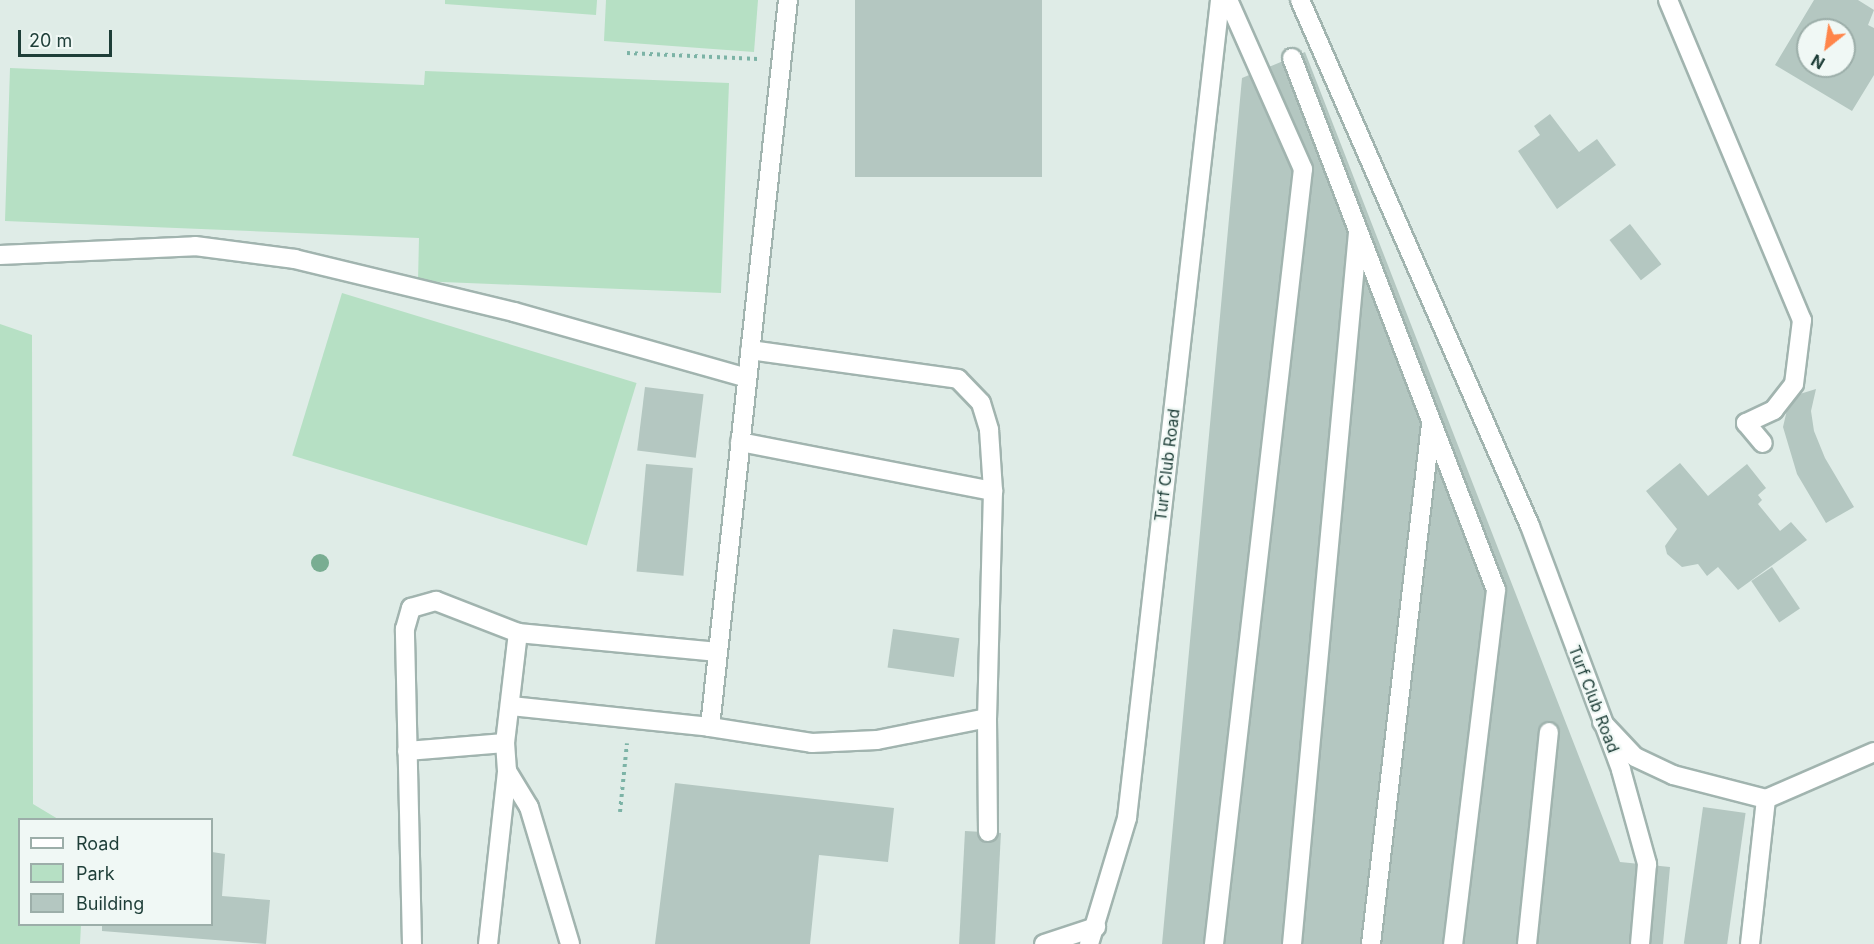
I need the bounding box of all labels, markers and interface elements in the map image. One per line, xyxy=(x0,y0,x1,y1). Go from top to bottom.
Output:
scale bar xyxy=(21,18,116,56)
north arrow xyxy=(1796,18,1856,78)
text: 20 m xyxy=(29,30,72,51)
text: N xyxy=(1808,50,1828,74)
street label: Turf Club Road xyxy=(1151,408,1183,522)
street label: Turf Club Road xyxy=(1565,643,1623,755)
legend xyxy=(18,818,213,926)
text: Road xyxy=(76,833,119,854)
text: Park xyxy=(76,863,115,884)
text: Building xyxy=(76,893,144,914)

